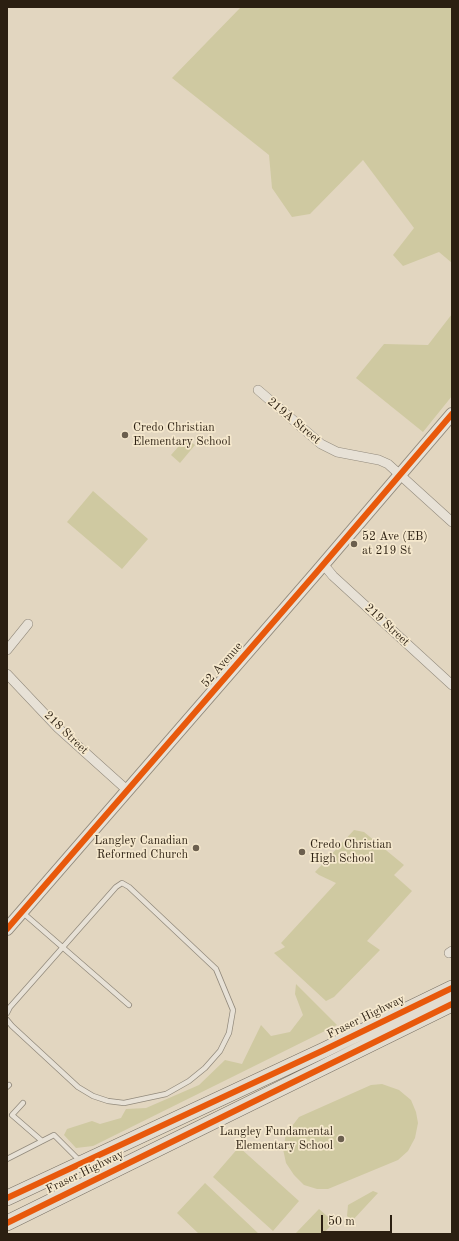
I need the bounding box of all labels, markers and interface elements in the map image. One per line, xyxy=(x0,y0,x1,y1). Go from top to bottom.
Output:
street label: 219A Street xyxy=(264,395,324,447)
place label: Credo Christian Elementary School xyxy=(133,421,231,449)
marker: Credo Christian Elementary School xyxy=(120,430,130,440)
place label: 52 Ave (EB) at 219 St xyxy=(362,530,428,558)
marker: 52 Ave (EB) at 219 St xyxy=(349,539,359,549)
street label: 219 Street xyxy=(362,601,412,649)
street label: 52 Avenue xyxy=(198,639,246,691)
street label: 218 Street xyxy=(41,708,91,758)
place label: Langley Canadian Reformed Church xyxy=(94,834,188,862)
place label: Credo Christian High School xyxy=(310,838,392,866)
marker: Langley Canadian Reformed Church xyxy=(191,843,201,853)
marker: Credo Christian High School xyxy=(297,847,307,857)
street label: Fraser Highway xyxy=(325,992,407,1042)
place label: Langley Fundamental Elementary School xyxy=(220,1125,333,1153)
marker: Langley Fundamental Elementary School xyxy=(336,1134,346,1144)
street label: Fraser Highway xyxy=(44,1147,126,1197)
scale bar xyxy=(323,1207,394,1233)
text: 50 m xyxy=(328,1216,355,1228)

